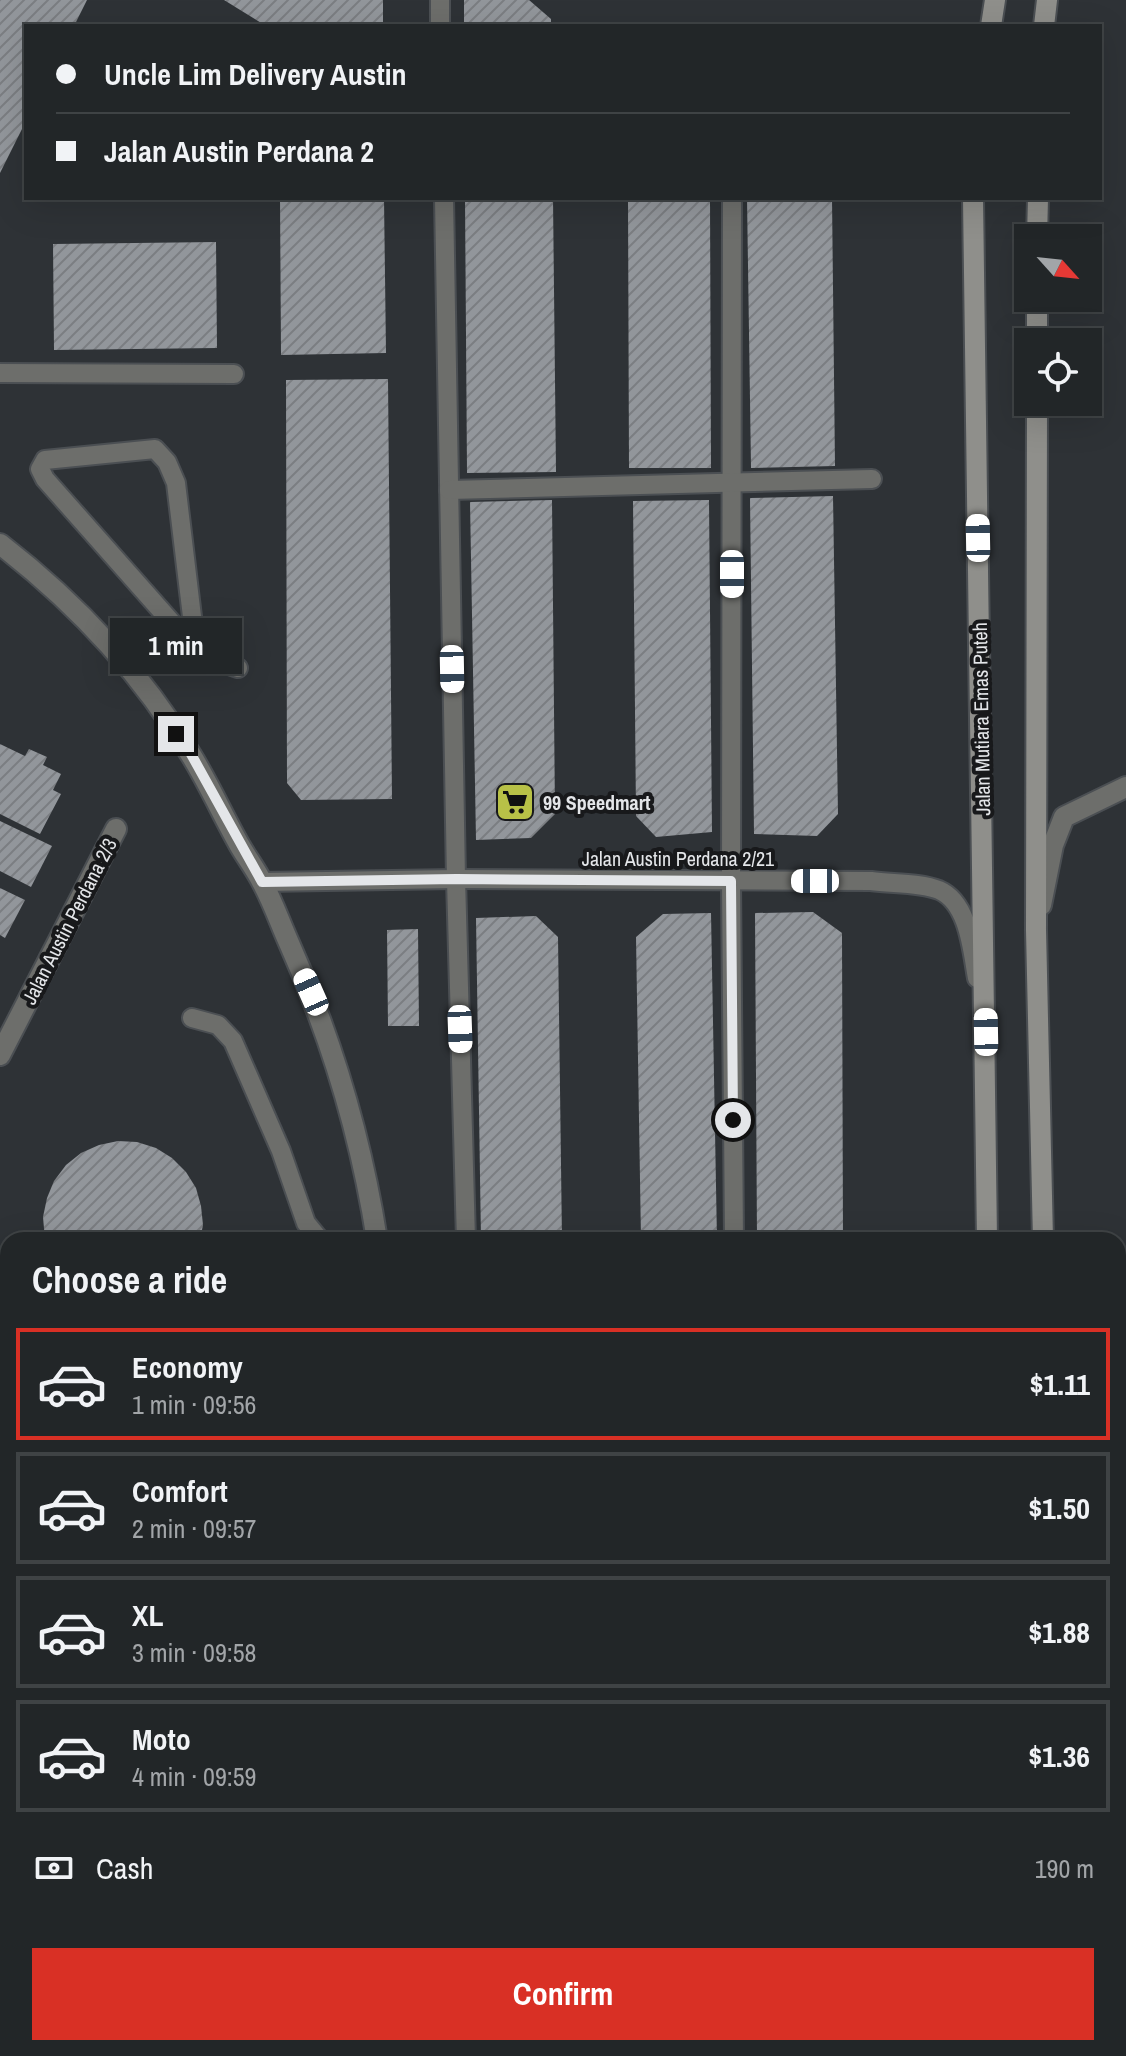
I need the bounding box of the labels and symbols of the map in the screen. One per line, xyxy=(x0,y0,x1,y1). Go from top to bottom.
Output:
north arrow xyxy=(1014,224,1102,312)
car xyxy=(966,514,990,562)
car xyxy=(720,550,744,598)
callout: 1 min xyxy=(110,618,242,674)
street label: Jalan Mutiara Emas Puteh xyxy=(966,622,996,816)
car xyxy=(440,645,464,693)
route end xyxy=(158,716,194,752)
supermarket icon: 99 Speedmart xyxy=(494,781,536,823)
place label: 99 Speedmart xyxy=(543,789,651,816)
street label: Jalan Austin Perdana 2/3 xyxy=(15,833,123,1009)
street label: Jalan Austin Perdana 2/21 xyxy=(582,845,774,872)
car xyxy=(791,869,839,893)
car xyxy=(290,965,332,1019)
car xyxy=(447,1005,473,1053)
car xyxy=(974,1008,998,1056)
route start xyxy=(715,1102,751,1138)

